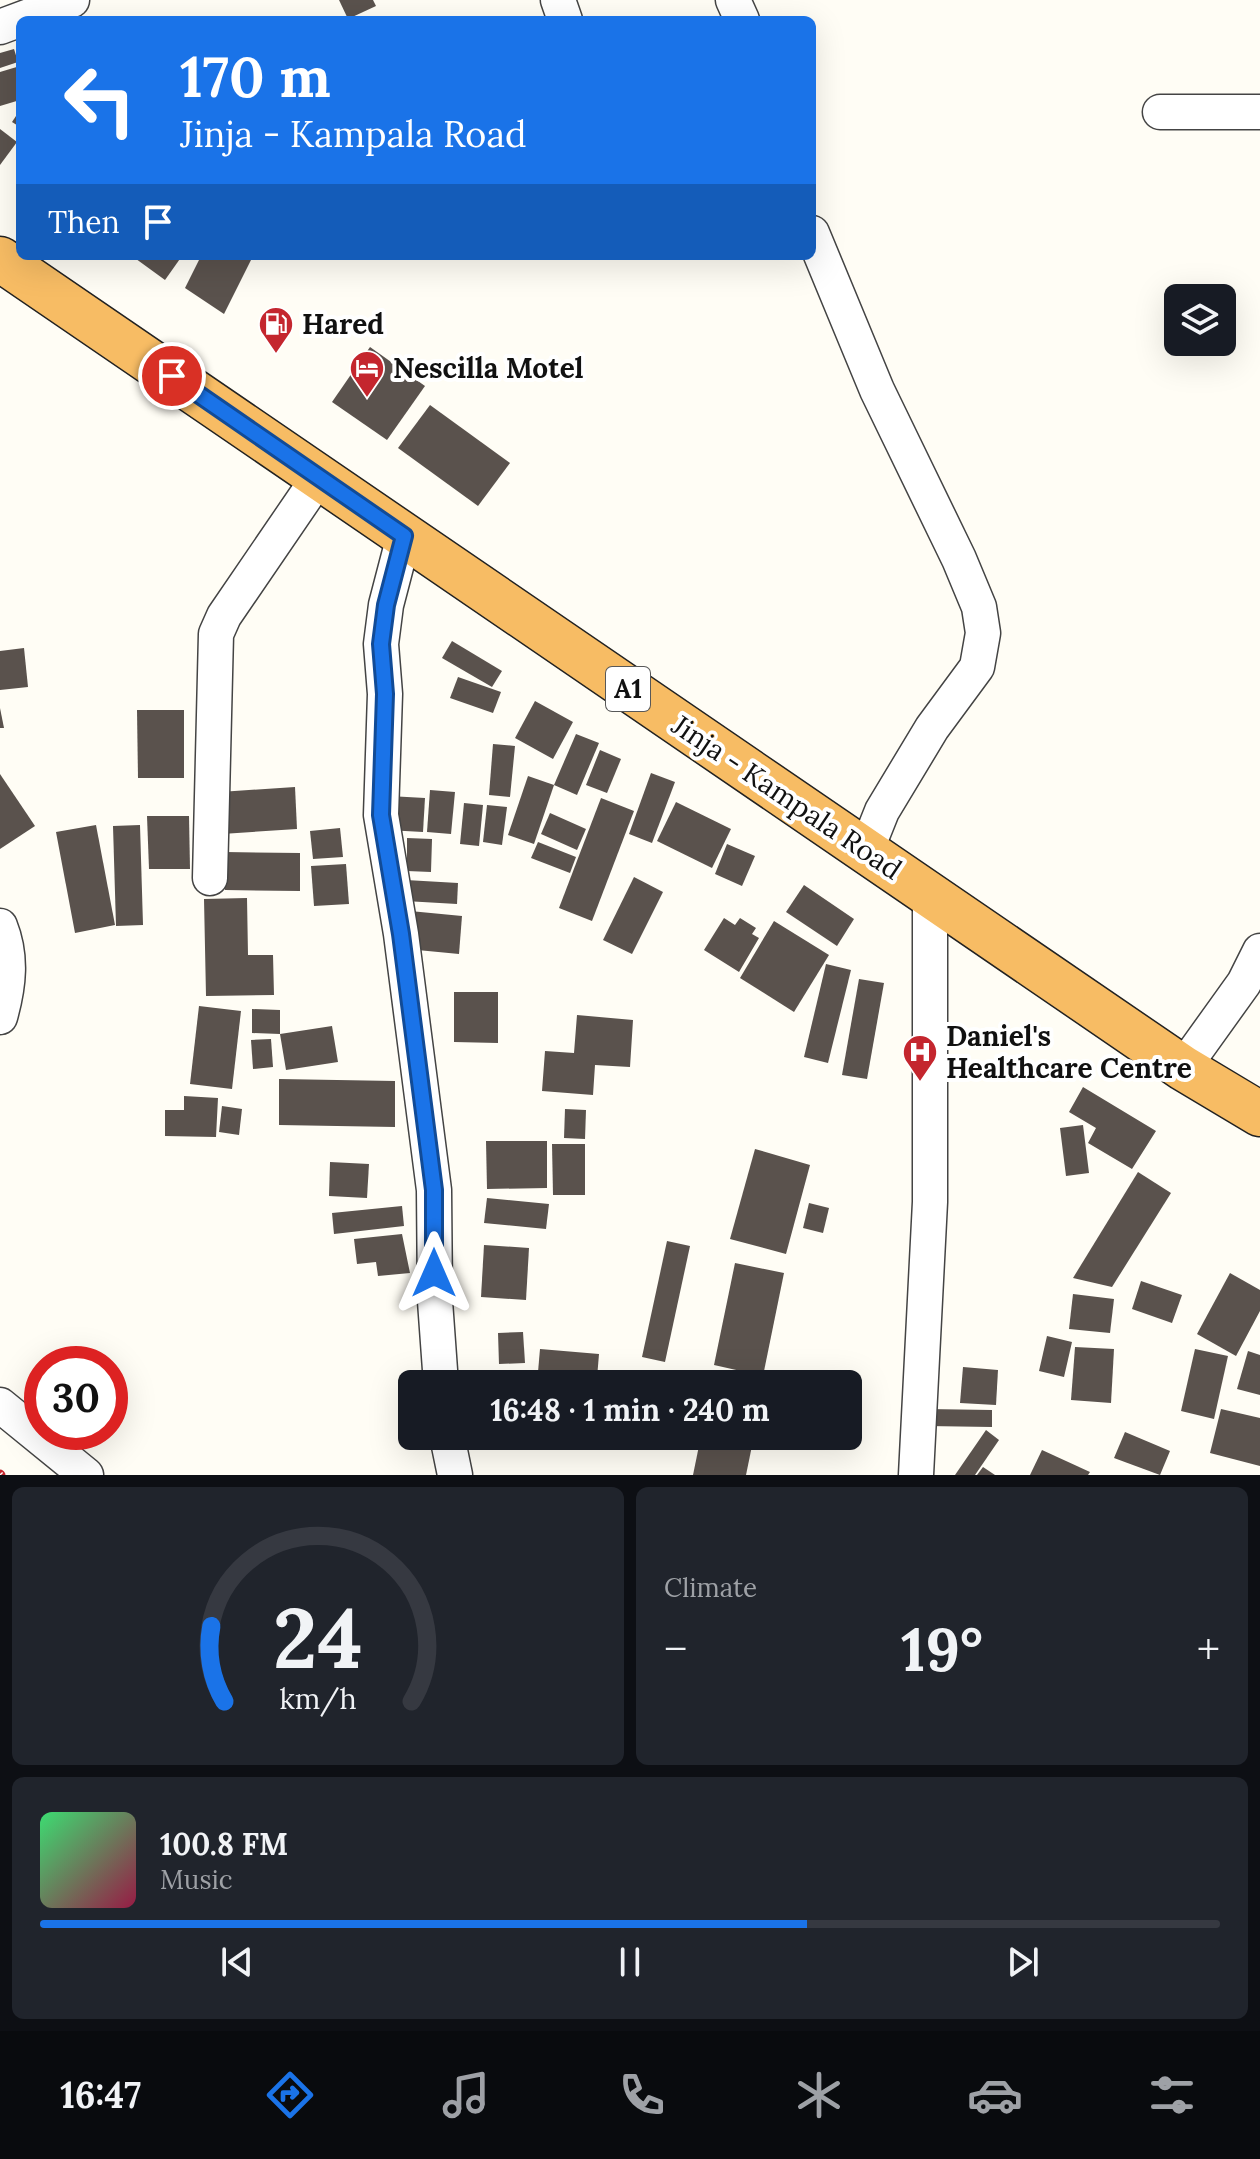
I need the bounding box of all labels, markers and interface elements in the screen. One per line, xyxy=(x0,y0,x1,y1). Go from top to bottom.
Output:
text: 170 m xyxy=(180,41,331,112)
icon: left xyxy=(48,48,152,152)
text: Jinja - Kampala Road xyxy=(180,111,527,157)
icon: arrive xyxy=(136,200,180,244)
text: Then xyxy=(48,203,120,241)
map controls xyxy=(1164,284,1236,356)
button: layers xyxy=(1164,284,1236,356)
fuel station icon: Hared xyxy=(257,305,295,355)
place label: Hared xyxy=(302,306,384,342)
pin xyxy=(138,342,206,410)
hotel icon: Nescilla Motel xyxy=(348,349,386,399)
place label: Nescilla Motel xyxy=(393,350,584,386)
icon: arrive xyxy=(150,354,194,398)
road number: A1 xyxy=(606,667,650,711)
street label: Jinja - Kampala Road xyxy=(664,706,909,887)
place label: Daniel's Healthcare Centre xyxy=(946,1018,1192,1086)
hospital icon: Daniel's Healthcare Centre xyxy=(901,1033,939,1083)
position arrow xyxy=(392,1231,476,1315)
speed limit sign: 30 xyxy=(24,1346,128,1450)
text: 16:48 · 1 min · 240 m xyxy=(490,1391,770,1429)
text: Climate xyxy=(664,1571,757,1604)
text: 24 xyxy=(273,1584,363,1691)
text: 19° xyxy=(901,1611,983,1687)
text: − xyxy=(664,1621,687,1677)
text: + xyxy=(1197,1621,1220,1677)
text: km/h xyxy=(279,1680,357,1717)
text: 100.8 FM xyxy=(160,1825,288,1863)
text: Music xyxy=(160,1863,233,1896)
icon: previous xyxy=(215,1940,259,1984)
icon: pause xyxy=(608,1940,652,1984)
icon: next xyxy=(1001,1940,1045,1984)
icon: directions xyxy=(262,2067,318,2123)
icon: music xyxy=(438,2067,494,2123)
icon: phone xyxy=(614,2067,670,2123)
icon: climate xyxy=(791,2067,847,2123)
icon: car xyxy=(967,2067,1023,2123)
icon: filters xyxy=(1144,2067,1200,2123)
text: 16:47 xyxy=(60,2072,141,2118)

